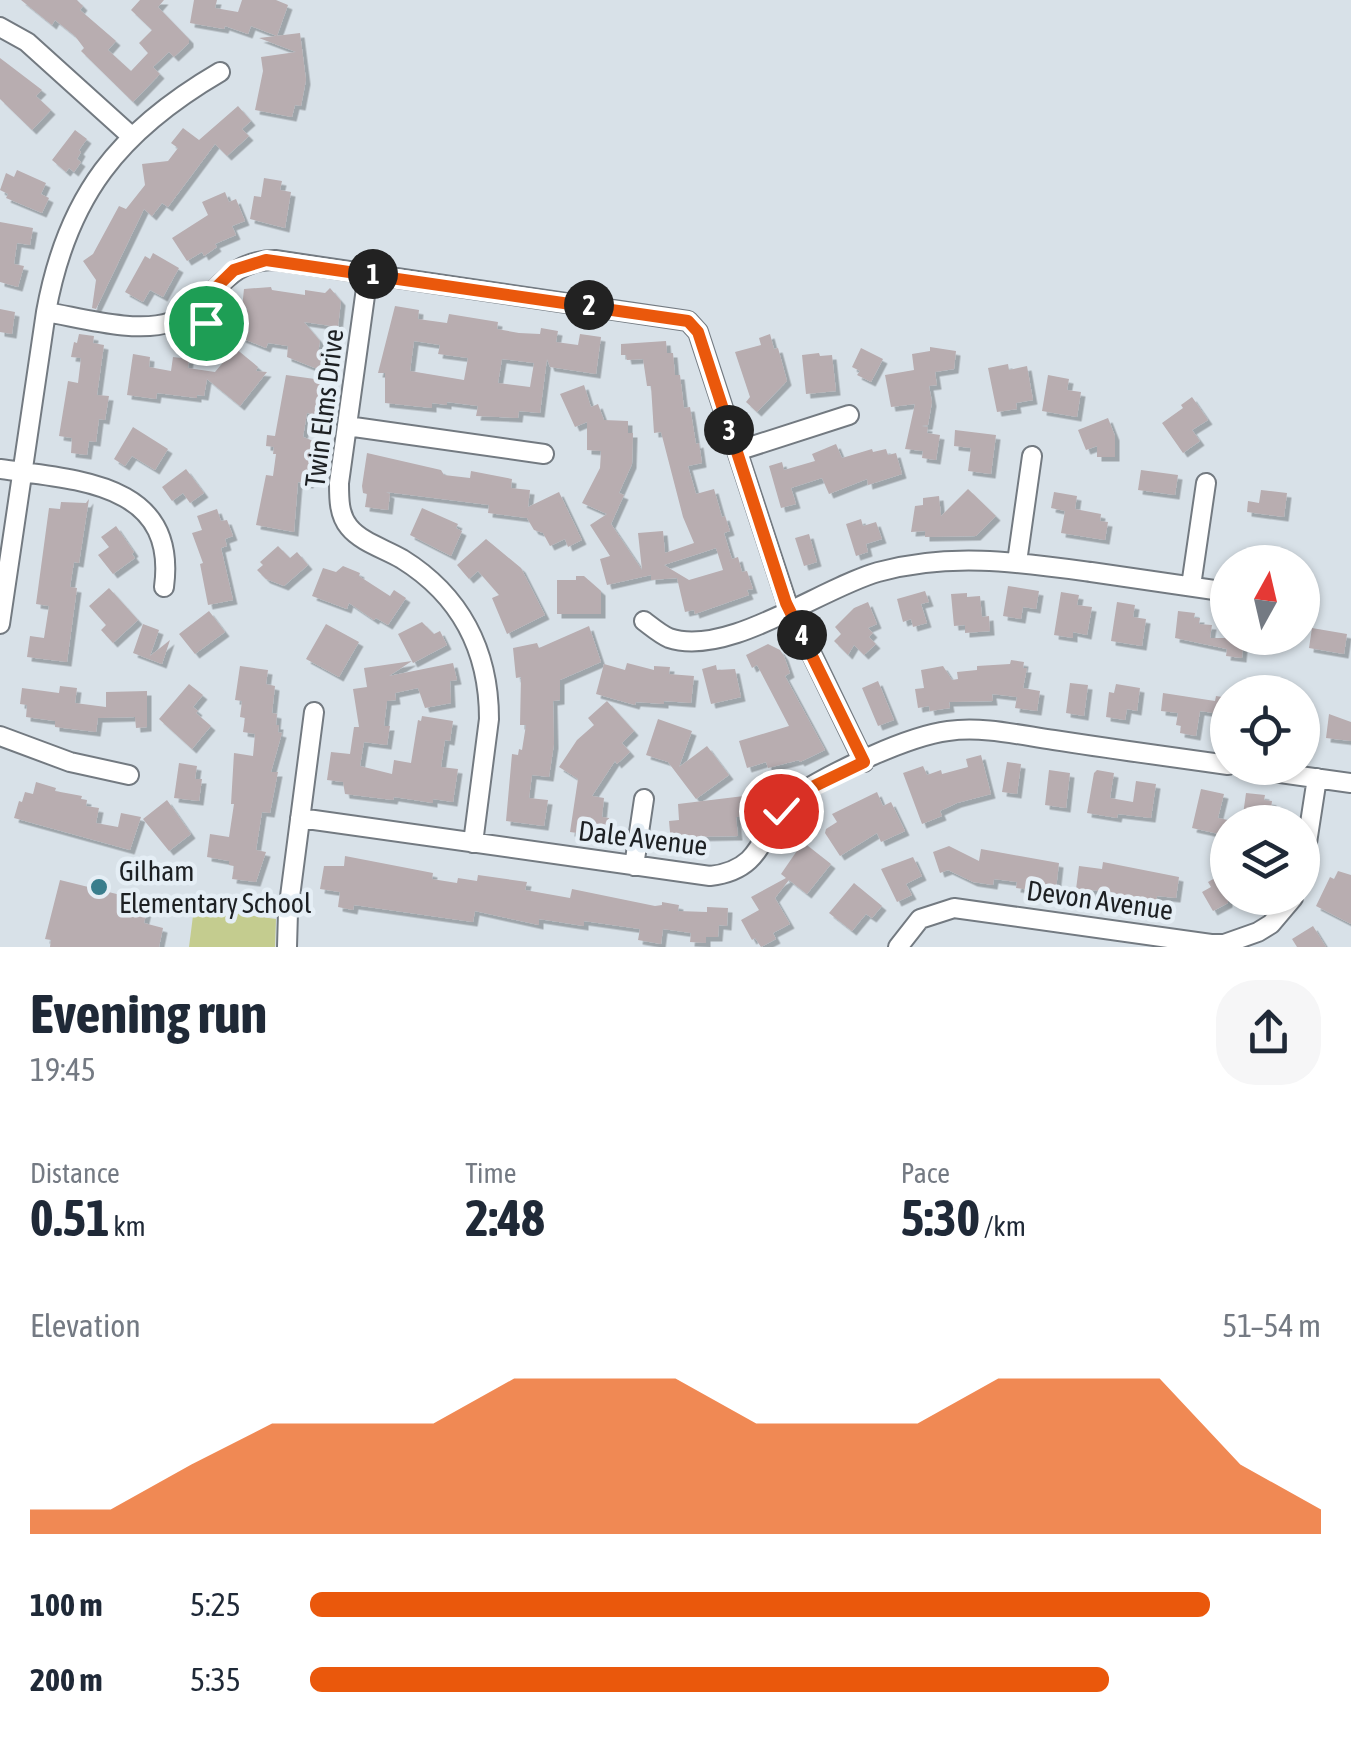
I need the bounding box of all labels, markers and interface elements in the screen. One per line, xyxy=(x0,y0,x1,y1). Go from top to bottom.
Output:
pin: 1 xyxy=(348,249,398,299)
text: 1 xyxy=(366,258,380,290)
pin: 2 xyxy=(564,280,614,330)
pin xyxy=(164,281,249,366)
text: 2 xyxy=(582,289,596,321)
icon: arrive xyxy=(179,296,234,351)
street label: Twin Elms Drive xyxy=(298,327,350,489)
pin: 3 xyxy=(704,405,754,455)
text: 3 xyxy=(722,414,736,446)
north arrow xyxy=(1210,545,1320,655)
map controls xyxy=(1210,545,1320,915)
pin: 4 xyxy=(777,610,827,660)
text: 4 xyxy=(795,619,809,651)
button: locate xyxy=(1210,675,1320,785)
pin xyxy=(739,769,824,854)
icon: check xyxy=(754,784,809,839)
button: layers xyxy=(1210,805,1320,915)
street label: Dale Avenue xyxy=(577,814,709,862)
place label: Gilham Elementary School xyxy=(119,855,312,919)
street label: Devon Avenue xyxy=(1025,874,1175,926)
marker: Gilham Elementary School xyxy=(88,876,110,898)
button: share xyxy=(1216,980,1321,1085)
text: Evening run xyxy=(30,982,267,1045)
text: 19:45 xyxy=(30,1051,96,1088)
text: Distance xyxy=(30,1157,120,1189)
text: Time xyxy=(465,1157,516,1189)
text: Pace xyxy=(901,1157,950,1189)
text: 0.51 xyxy=(30,1189,109,1247)
text: 2:48 xyxy=(465,1189,545,1247)
text: 5:30 xyxy=(901,1189,980,1247)
text: km xyxy=(109,1210,146,1242)
text: /km xyxy=(980,1210,1026,1242)
text: Elevation xyxy=(30,1307,141,1344)
text: 51–54 m xyxy=(1222,1307,1321,1344)
text: 100 m xyxy=(30,1586,103,1623)
text: 5:25 xyxy=(190,1586,241,1623)
text: 200 m xyxy=(30,1661,103,1698)
text: 5:35 xyxy=(190,1661,241,1698)

